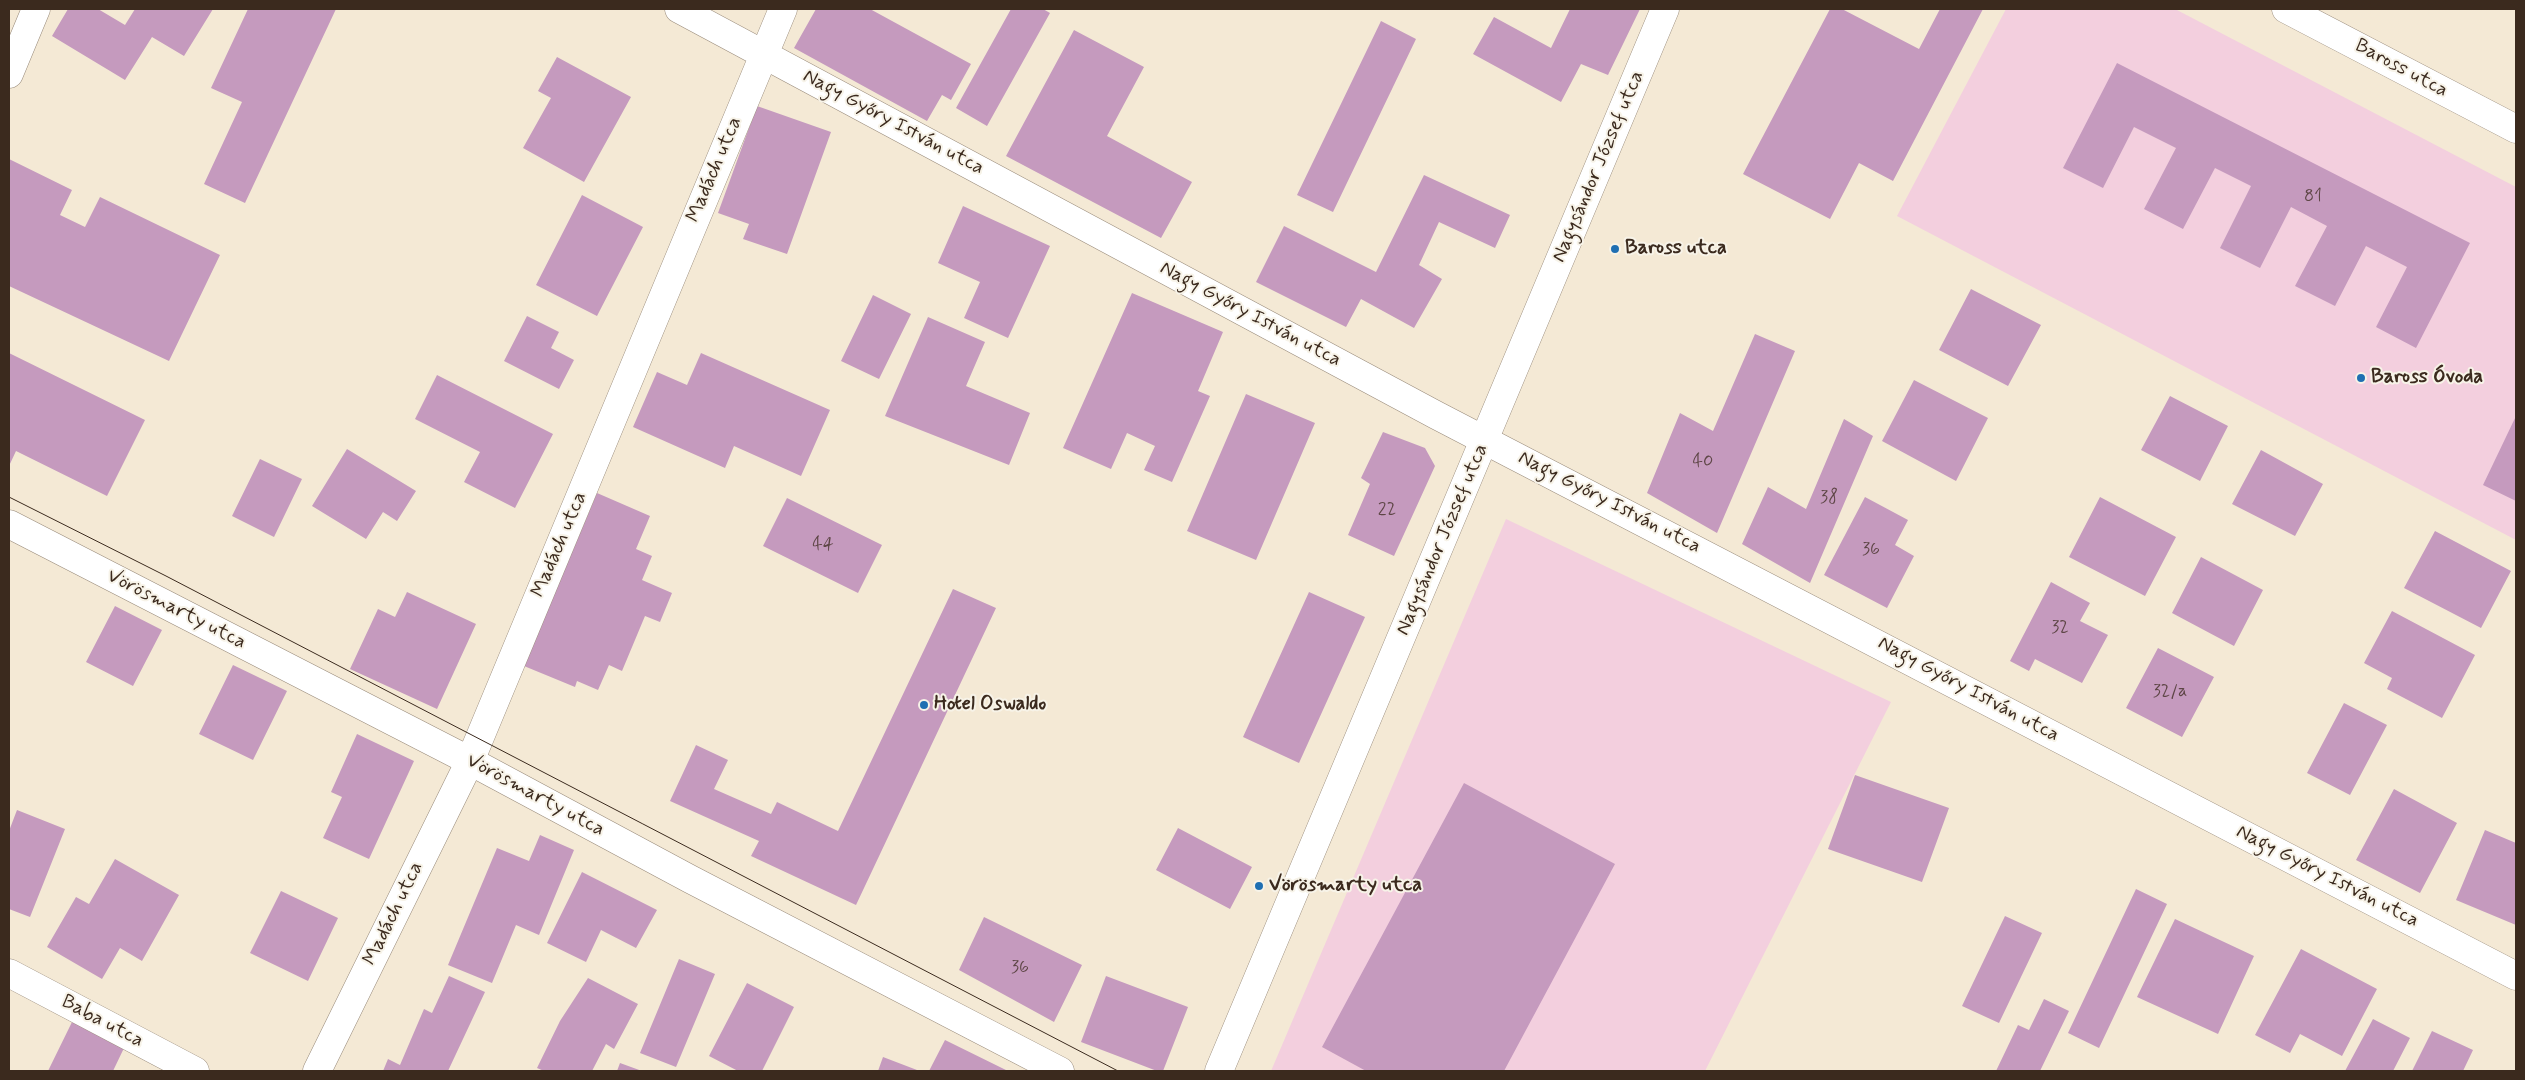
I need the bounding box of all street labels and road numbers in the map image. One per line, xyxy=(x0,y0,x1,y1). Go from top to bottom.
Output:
street label: Baross utca xyxy=(2350,35,2452,103)
street label: Nagy Győry István utca xyxy=(798,65,988,181)
street label: Nagysándor József utca xyxy=(1548,68,1650,266)
street label: Madách utca xyxy=(682,114,748,226)
street label: Nagy Győry István utca xyxy=(1155,257,1345,373)
street label: Nagysándor József utca xyxy=(1392,441,1494,639)
street label: Nagy Győry István utca xyxy=(1514,446,1704,560)
street label: Madách utca xyxy=(527,489,593,601)
street label: Vörösmarty utca xyxy=(102,565,250,655)
street label: Nagy Győry István utca xyxy=(1873,632,2063,748)
street label: Vörösmarty utca xyxy=(462,749,608,843)
street label: Nagy Győry István utca xyxy=(2232,820,2422,934)
street label: Madách utca xyxy=(359,858,429,970)
street label: Baba utca xyxy=(57,990,147,1054)

